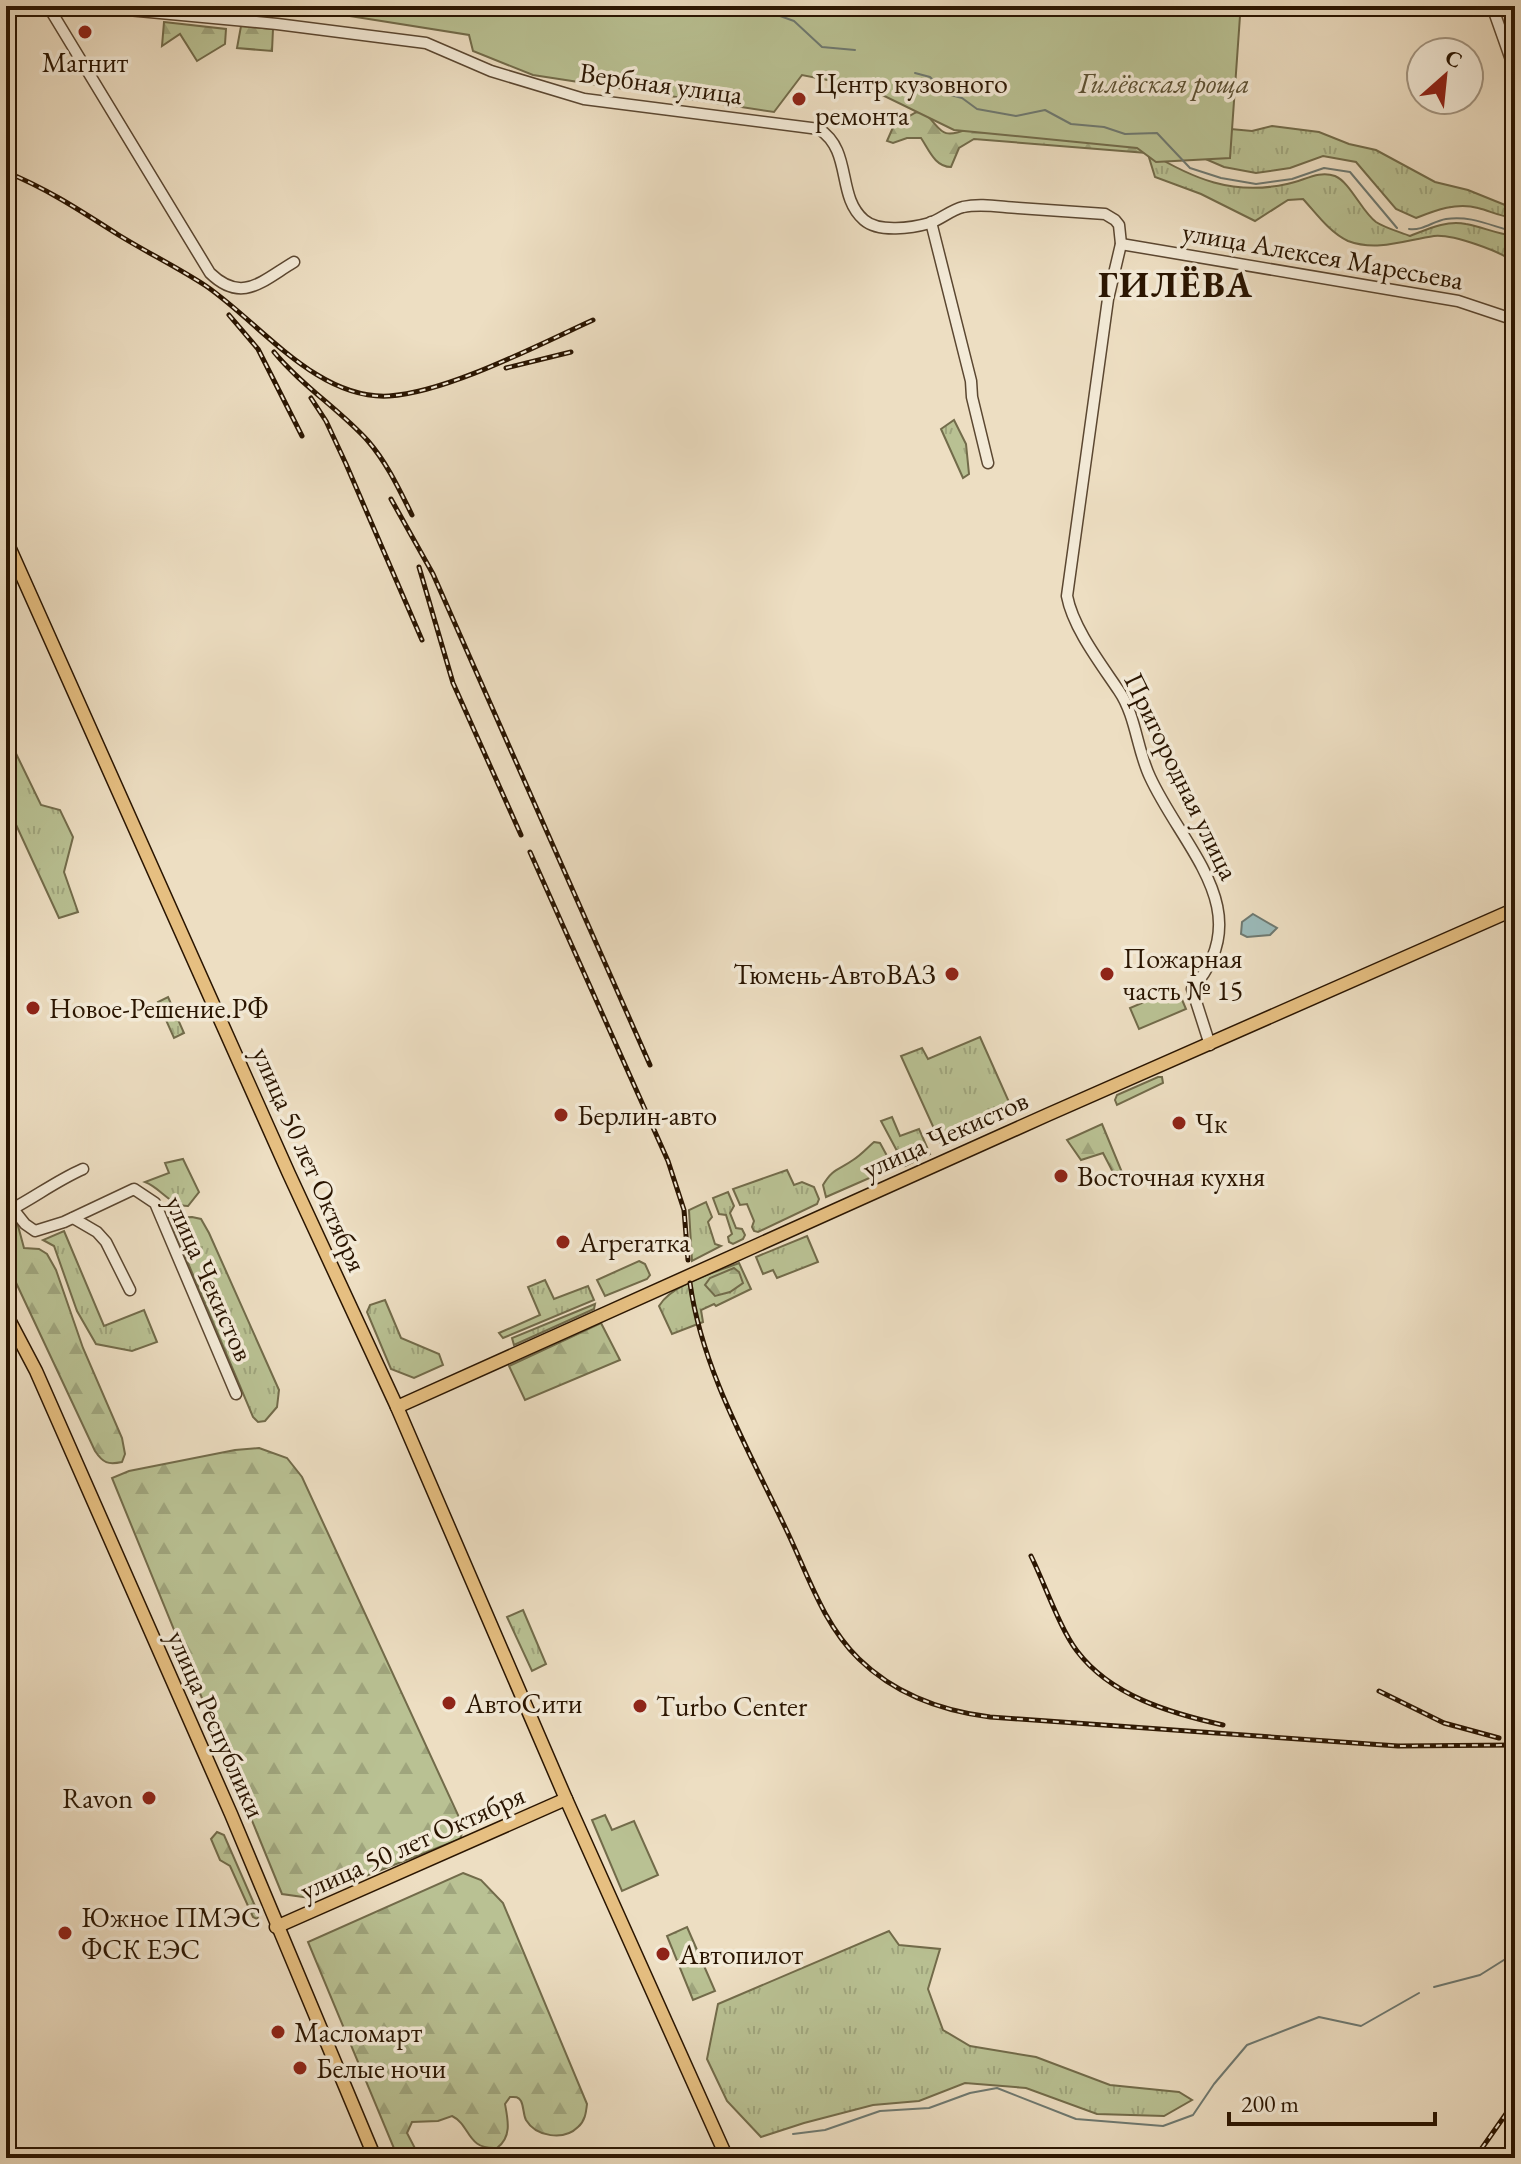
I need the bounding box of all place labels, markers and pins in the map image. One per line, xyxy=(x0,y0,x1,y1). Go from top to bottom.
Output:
marker: Магнит xyxy=(76,23,94,41)
place label: Магнит xyxy=(42,44,129,80)
place label: Центр кузовного ремонта xyxy=(815,65,1008,133)
marker: Центр кузовного ремонта xyxy=(790,90,808,108)
place label: Пожарная часть № 15 xyxy=(1123,940,1243,1008)
place label: Тюмень-АвтоВАЗ xyxy=(733,956,936,992)
marker: Тюмень-АвтоВАЗ xyxy=(943,965,961,983)
marker: Пожарная часть № 15 xyxy=(1098,965,1116,983)
place label: Новое-Решение.РФ xyxy=(49,990,269,1026)
marker: Новое-Решение.РФ xyxy=(24,999,42,1017)
place label: Берлин-авто xyxy=(577,1097,717,1133)
place label: Чк xyxy=(1195,1105,1227,1141)
marker: Берлин-авто xyxy=(552,1106,570,1124)
marker: Чк xyxy=(1170,1114,1188,1132)
place label: Восточная кухня xyxy=(1077,1158,1265,1194)
marker: Восточная кухня xyxy=(1052,1167,1070,1185)
place label: Агрегатка xyxy=(578,1224,691,1260)
marker: Агрегатка xyxy=(554,1233,572,1251)
place label: АвтоСити xyxy=(464,1685,583,1721)
place label: Turbo Center xyxy=(656,1688,808,1724)
marker: АвтоСити xyxy=(440,1694,458,1712)
marker: Turbo Center xyxy=(631,1697,649,1715)
place label: Ravon xyxy=(62,1780,133,1816)
marker: Ravon xyxy=(140,1789,158,1807)
place label: Южное ПМЭС ФСК ЕЭС xyxy=(81,1899,261,1967)
marker: Южное ПМЭС ФСК ЕЭС xyxy=(56,1924,74,1942)
place label: Автопилот xyxy=(678,1936,804,1972)
marker: Автопилот xyxy=(654,1945,672,1963)
place label: Масломарт xyxy=(294,2014,423,2050)
marker: Масломарт xyxy=(269,2023,287,2041)
place label: Белые ночи xyxy=(316,2050,446,2086)
marker: Белые ночи xyxy=(291,2059,309,2077)

